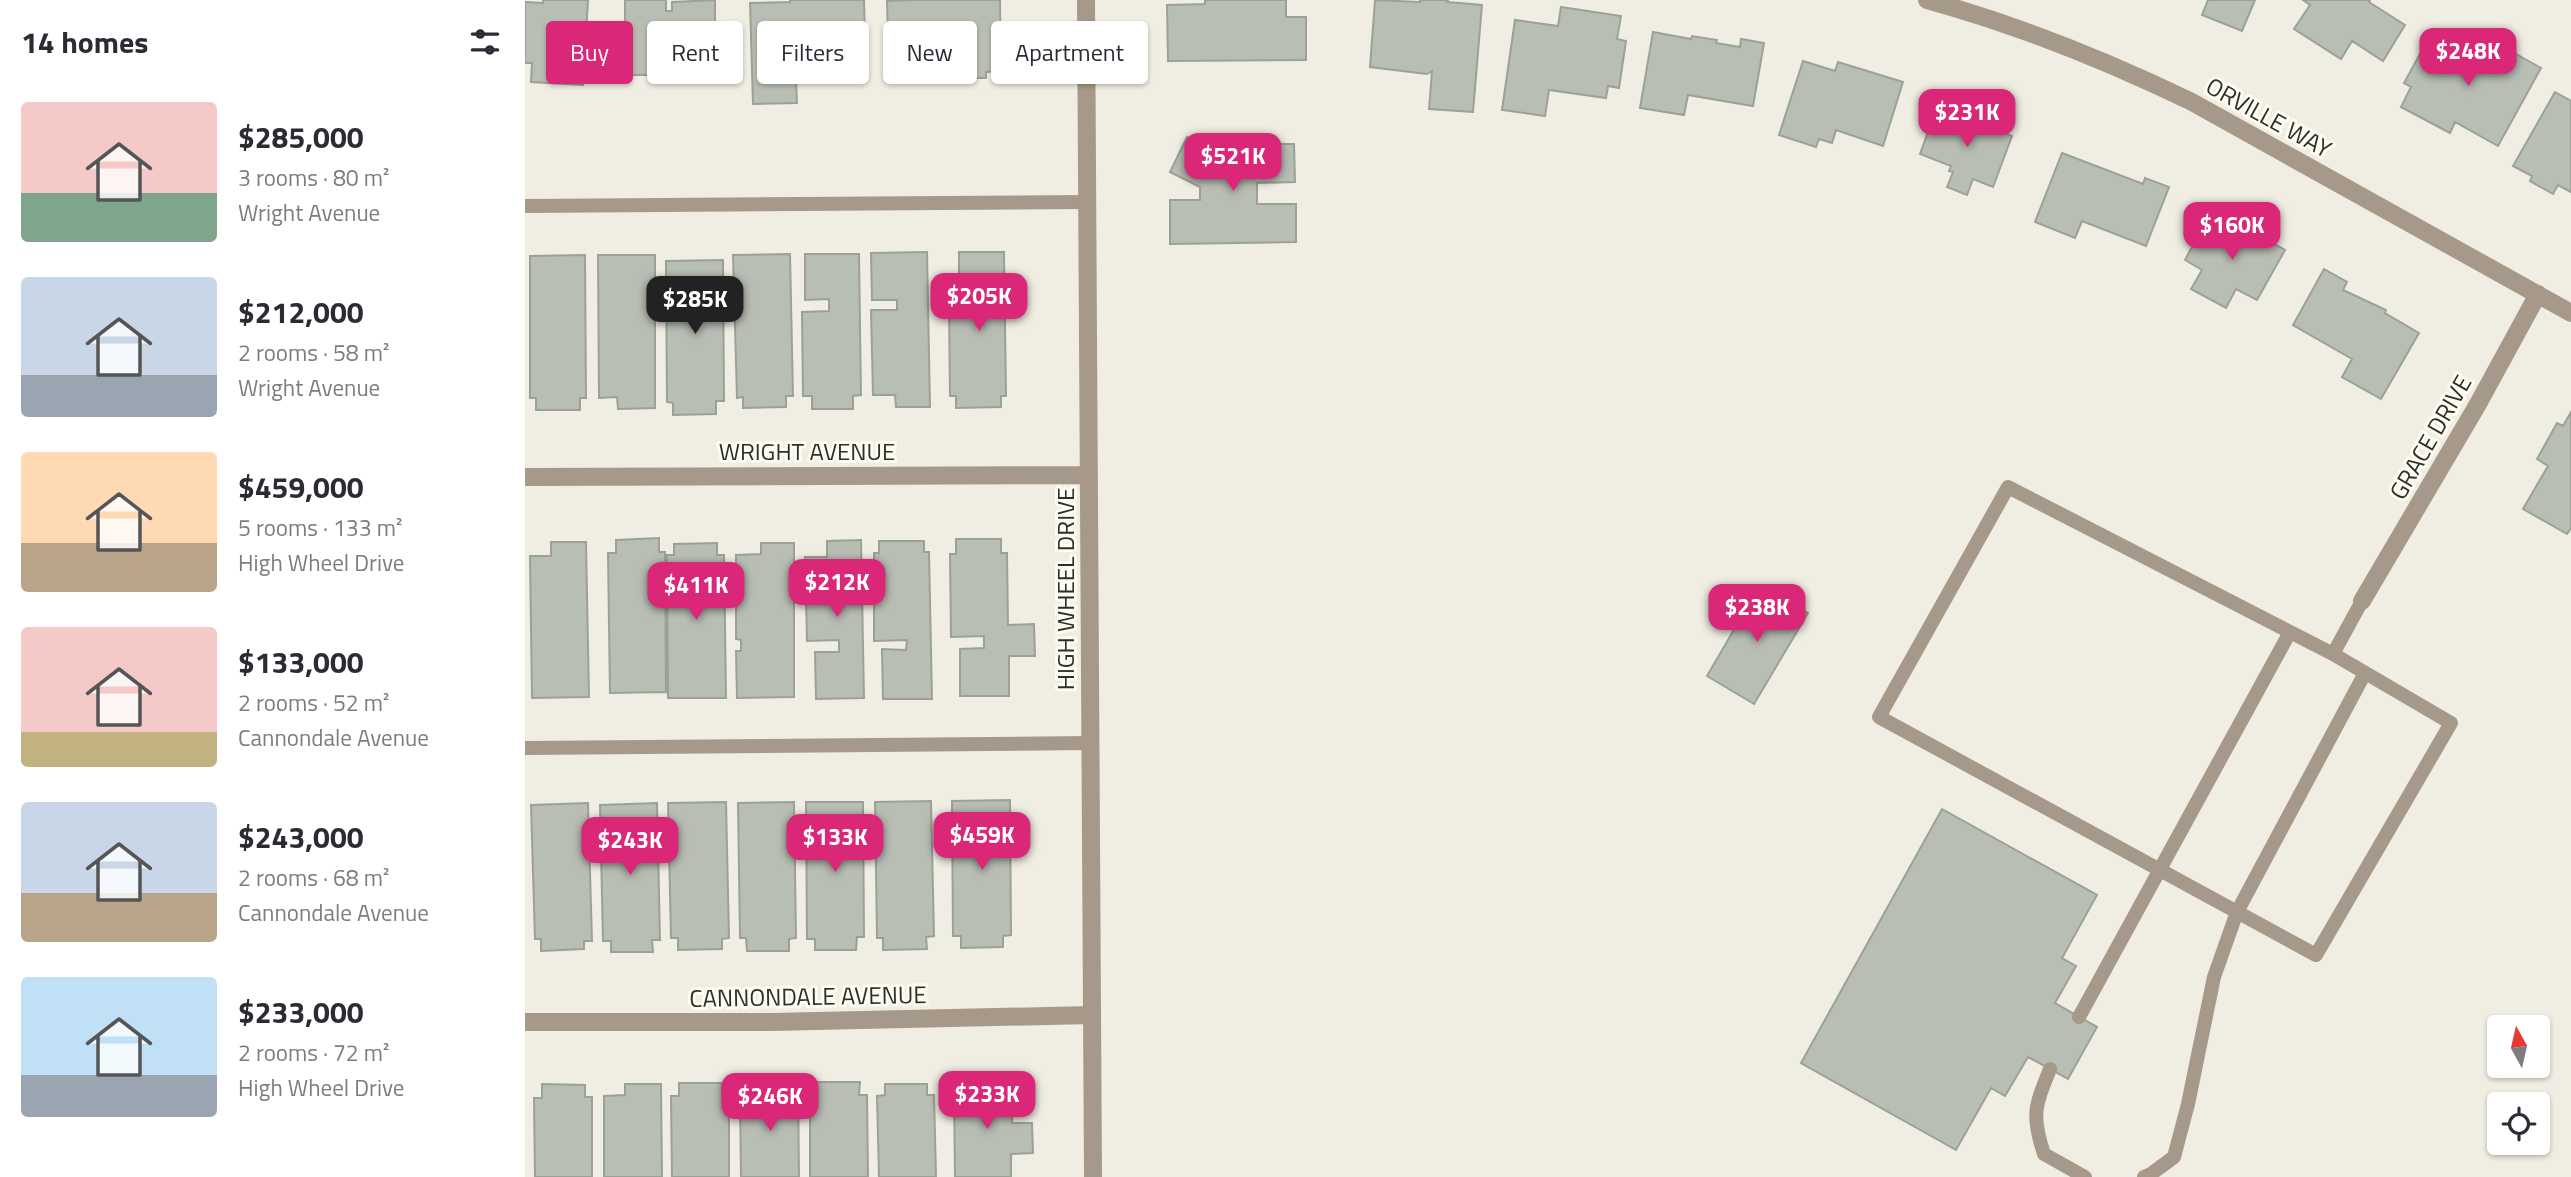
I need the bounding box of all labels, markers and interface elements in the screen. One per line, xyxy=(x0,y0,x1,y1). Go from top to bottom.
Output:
text: 14 homes xyxy=(21,19,148,65)
chip: Buy xyxy=(546,21,633,84)
chip: Rent xyxy=(647,21,743,84)
chip: Filters xyxy=(757,21,869,84)
chip: New xyxy=(883,21,977,84)
chip: Apartment xyxy=(991,21,1148,84)
icon: filters xyxy=(466,23,504,61)
pin: $248K xyxy=(2419,28,2517,88)
text: $248K xyxy=(2435,33,2501,68)
street label: ORVILLE WAY xyxy=(2200,68,2338,166)
pin: $231K xyxy=(1918,90,2016,149)
text: $231K xyxy=(1934,94,2000,129)
text: $285,000 xyxy=(238,114,364,160)
icon: home xyxy=(77,130,161,214)
pin: $521K xyxy=(1184,134,1282,193)
text: $521K xyxy=(1200,138,1266,173)
text: 3 rooms · 80 m² xyxy=(238,160,389,195)
text: Wright Avenue xyxy=(238,195,380,230)
pin: $160K xyxy=(2183,202,2281,262)
text: $160K xyxy=(2199,207,2265,242)
pin: $205K xyxy=(930,274,1028,333)
pin: $285K xyxy=(646,276,744,336)
text: $205K xyxy=(946,278,1012,313)
text: $285K xyxy=(662,281,728,316)
text: $212,000 xyxy=(238,289,364,335)
icon: home xyxy=(77,305,161,389)
text: 2 rooms · 58 m² xyxy=(238,335,389,370)
street label: GRACE DRIVE xyxy=(2380,368,2480,506)
text: Wright Avenue xyxy=(238,370,380,405)
street label: WRIGHT AVENUE xyxy=(719,433,895,469)
text: $459,000 xyxy=(238,464,364,510)
icon: home xyxy=(77,480,161,564)
street label: HIGH WHEEL DRIVE xyxy=(1047,488,1083,690)
text: 5 rooms · 133 m² xyxy=(238,510,402,545)
text: High Wheel Drive xyxy=(238,545,404,580)
pin: $212K xyxy=(788,560,886,619)
pin: $411K xyxy=(647,562,745,622)
text: $212K xyxy=(804,564,870,599)
text: $411K xyxy=(663,567,729,602)
pin: $238K xyxy=(1708,584,1806,644)
text: $238K xyxy=(1724,589,1790,624)
text: $133,000 xyxy=(238,639,364,685)
icon: home xyxy=(77,655,161,739)
text: 2 rooms · 52 m² xyxy=(238,685,389,720)
text: Cannondale Avenue xyxy=(238,720,429,755)
pin: $459K xyxy=(933,812,1031,872)
text: $243,000 xyxy=(238,814,364,860)
pin: $133K xyxy=(786,814,884,874)
text: $459K xyxy=(949,817,1015,852)
pin: $243K xyxy=(581,818,679,877)
text: $133K xyxy=(802,819,868,854)
text: $243K xyxy=(597,822,663,857)
icon: home xyxy=(77,830,161,914)
text: 2 rooms · 68 m² xyxy=(238,860,389,895)
text: Cannondale Avenue xyxy=(238,895,429,930)
street label: CANNONDALE AVENUE xyxy=(689,976,927,1016)
text: $233,000 xyxy=(238,989,364,1035)
icon: home xyxy=(77,1005,161,1089)
north arrow xyxy=(2487,1015,2550,1078)
map controls xyxy=(2487,1015,2550,1155)
text: 2 rooms · 72 m² xyxy=(238,1035,389,1070)
text: High Wheel Drive xyxy=(238,1070,404,1105)
pin: $233K xyxy=(938,1072,1036,1131)
pin: $246K xyxy=(721,1074,819,1133)
text: $233K xyxy=(954,1076,1020,1111)
text: $246K xyxy=(737,1078,803,1113)
button: locate xyxy=(2487,1092,2550,1155)

